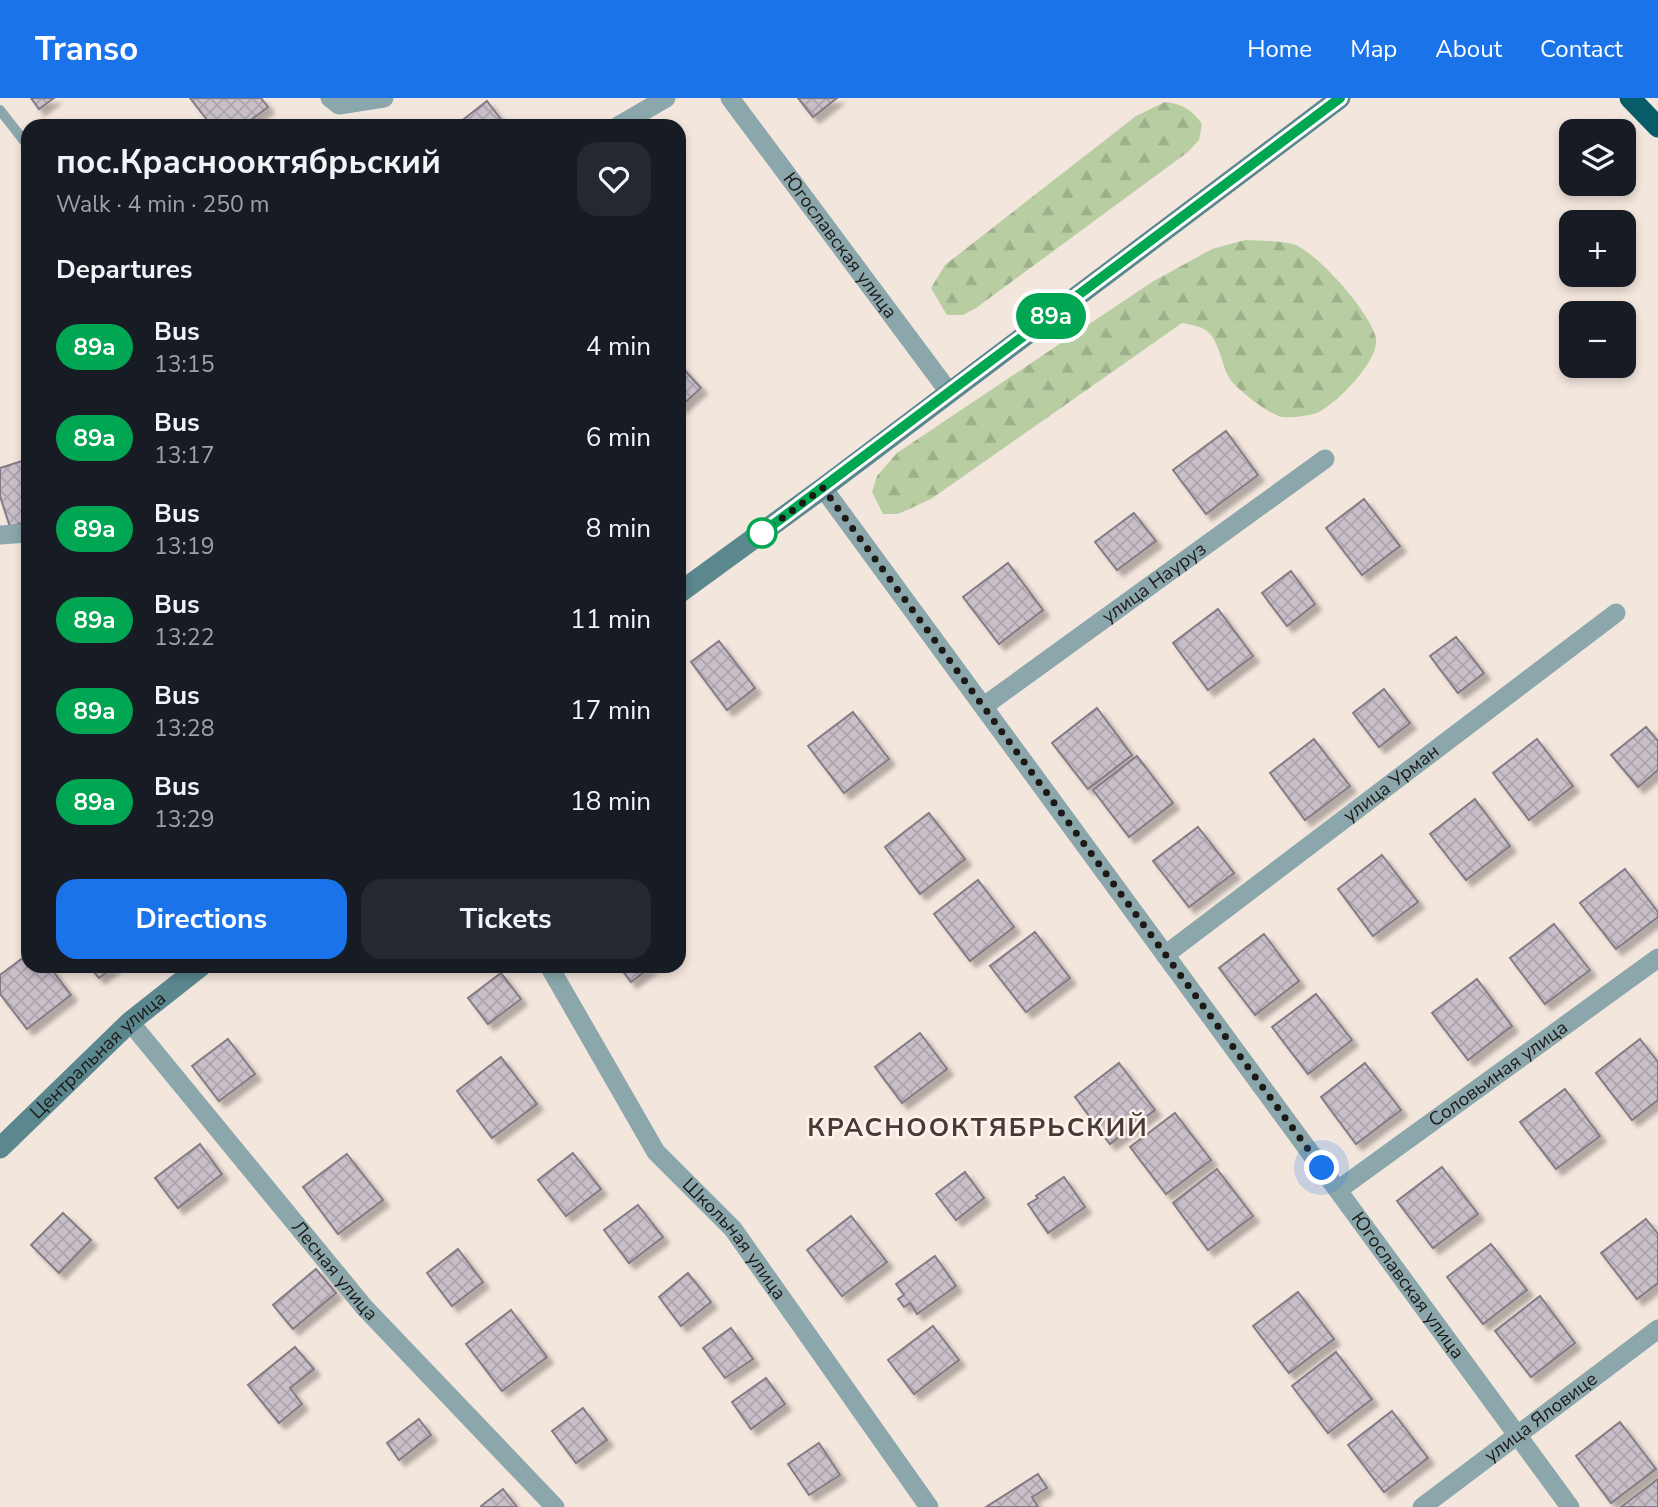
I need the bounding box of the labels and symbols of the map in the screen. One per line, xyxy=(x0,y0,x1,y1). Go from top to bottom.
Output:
street label: Югославская улица xyxy=(777,167,903,324)
line badge: 89a xyxy=(1011,293,1091,339)
unlabelled marker xyxy=(747,518,777,548)
street label: улица Науруз xyxy=(1097,536,1212,629)
street label: улица Урман xyxy=(1338,738,1445,828)
street label: Центральная улица xyxy=(24,985,171,1125)
street label: Соловьиная улица xyxy=(1423,1014,1573,1133)
district label: КРАСНООКТЯБРЬСКИЙ xyxy=(807,1110,1149,1145)
your location xyxy=(1304,1150,1339,1185)
street label: Школьная улица xyxy=(676,1172,792,1305)
street label: Югославская улица xyxy=(1345,1207,1470,1364)
street label: Лесная улица xyxy=(285,1215,384,1327)
street label: улица Яловице xyxy=(1479,1366,1603,1468)

